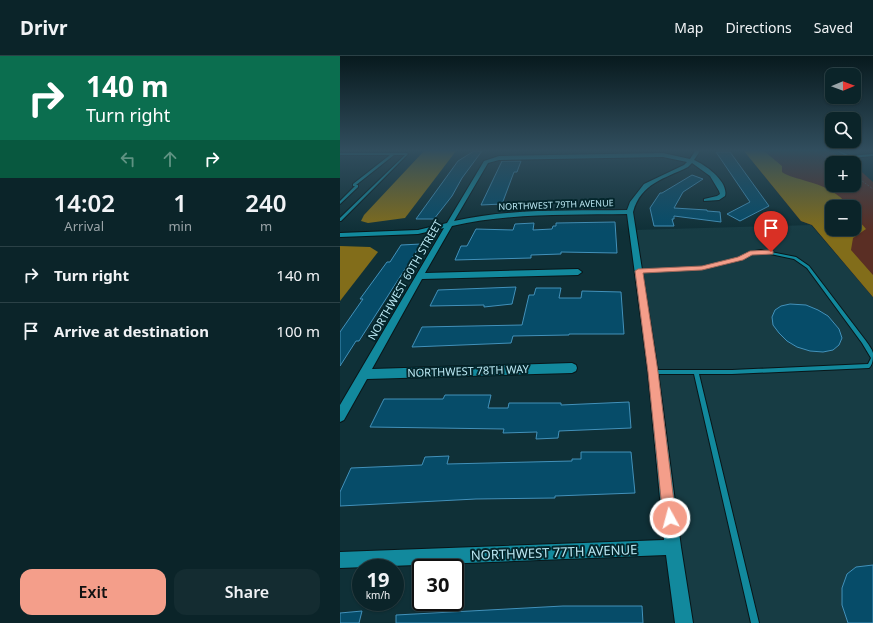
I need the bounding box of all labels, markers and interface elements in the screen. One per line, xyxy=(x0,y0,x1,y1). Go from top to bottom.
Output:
text: Drivr xyxy=(20,15,67,41)
text: Map xyxy=(674,18,703,37)
text: Directions xyxy=(725,18,792,37)
text: Saved xyxy=(814,18,853,37)
text: 140 m xyxy=(86,67,169,105)
north arrow xyxy=(825,68,861,104)
map controls xyxy=(825,68,861,236)
icon: right xyxy=(20,72,72,124)
text: Turn right xyxy=(86,103,170,127)
button: search xyxy=(825,112,861,148)
icon: left xyxy=(117,148,139,170)
icon: ahead xyxy=(159,148,181,170)
icon: right xyxy=(201,148,223,170)
button: + xyxy=(825,156,861,192)
text: 14:02 xyxy=(53,186,115,219)
text: 1 xyxy=(173,186,187,219)
text: 240 xyxy=(245,186,287,219)
street label: NORTHWEST 79TH AVENUE xyxy=(498,196,614,213)
button: − xyxy=(825,200,861,236)
pin xyxy=(754,211,788,252)
text: Arrival xyxy=(64,217,104,235)
text: min xyxy=(168,217,192,235)
text: m xyxy=(260,217,272,235)
street label: NORTHWEST 60TH STREET xyxy=(364,217,445,343)
icon: arrive xyxy=(760,217,782,239)
icon: right xyxy=(20,264,42,286)
text: Turn right xyxy=(54,265,129,285)
text: 140 m xyxy=(276,265,320,285)
icon: arrive xyxy=(20,320,42,342)
text: Arrive at destination xyxy=(54,321,209,341)
text: 100 m xyxy=(276,321,320,341)
street label: NORTHWEST 78TH WAY xyxy=(407,361,530,380)
position arrow xyxy=(649,497,691,539)
street label: NORTHWEST 77TH AVENUE xyxy=(470,540,638,564)
speed limit sign: 30 xyxy=(412,559,464,611)
text: 19 xyxy=(367,566,389,593)
button: Exit xyxy=(20,569,166,615)
button: Share xyxy=(174,569,320,615)
text: km/h xyxy=(366,588,390,602)

